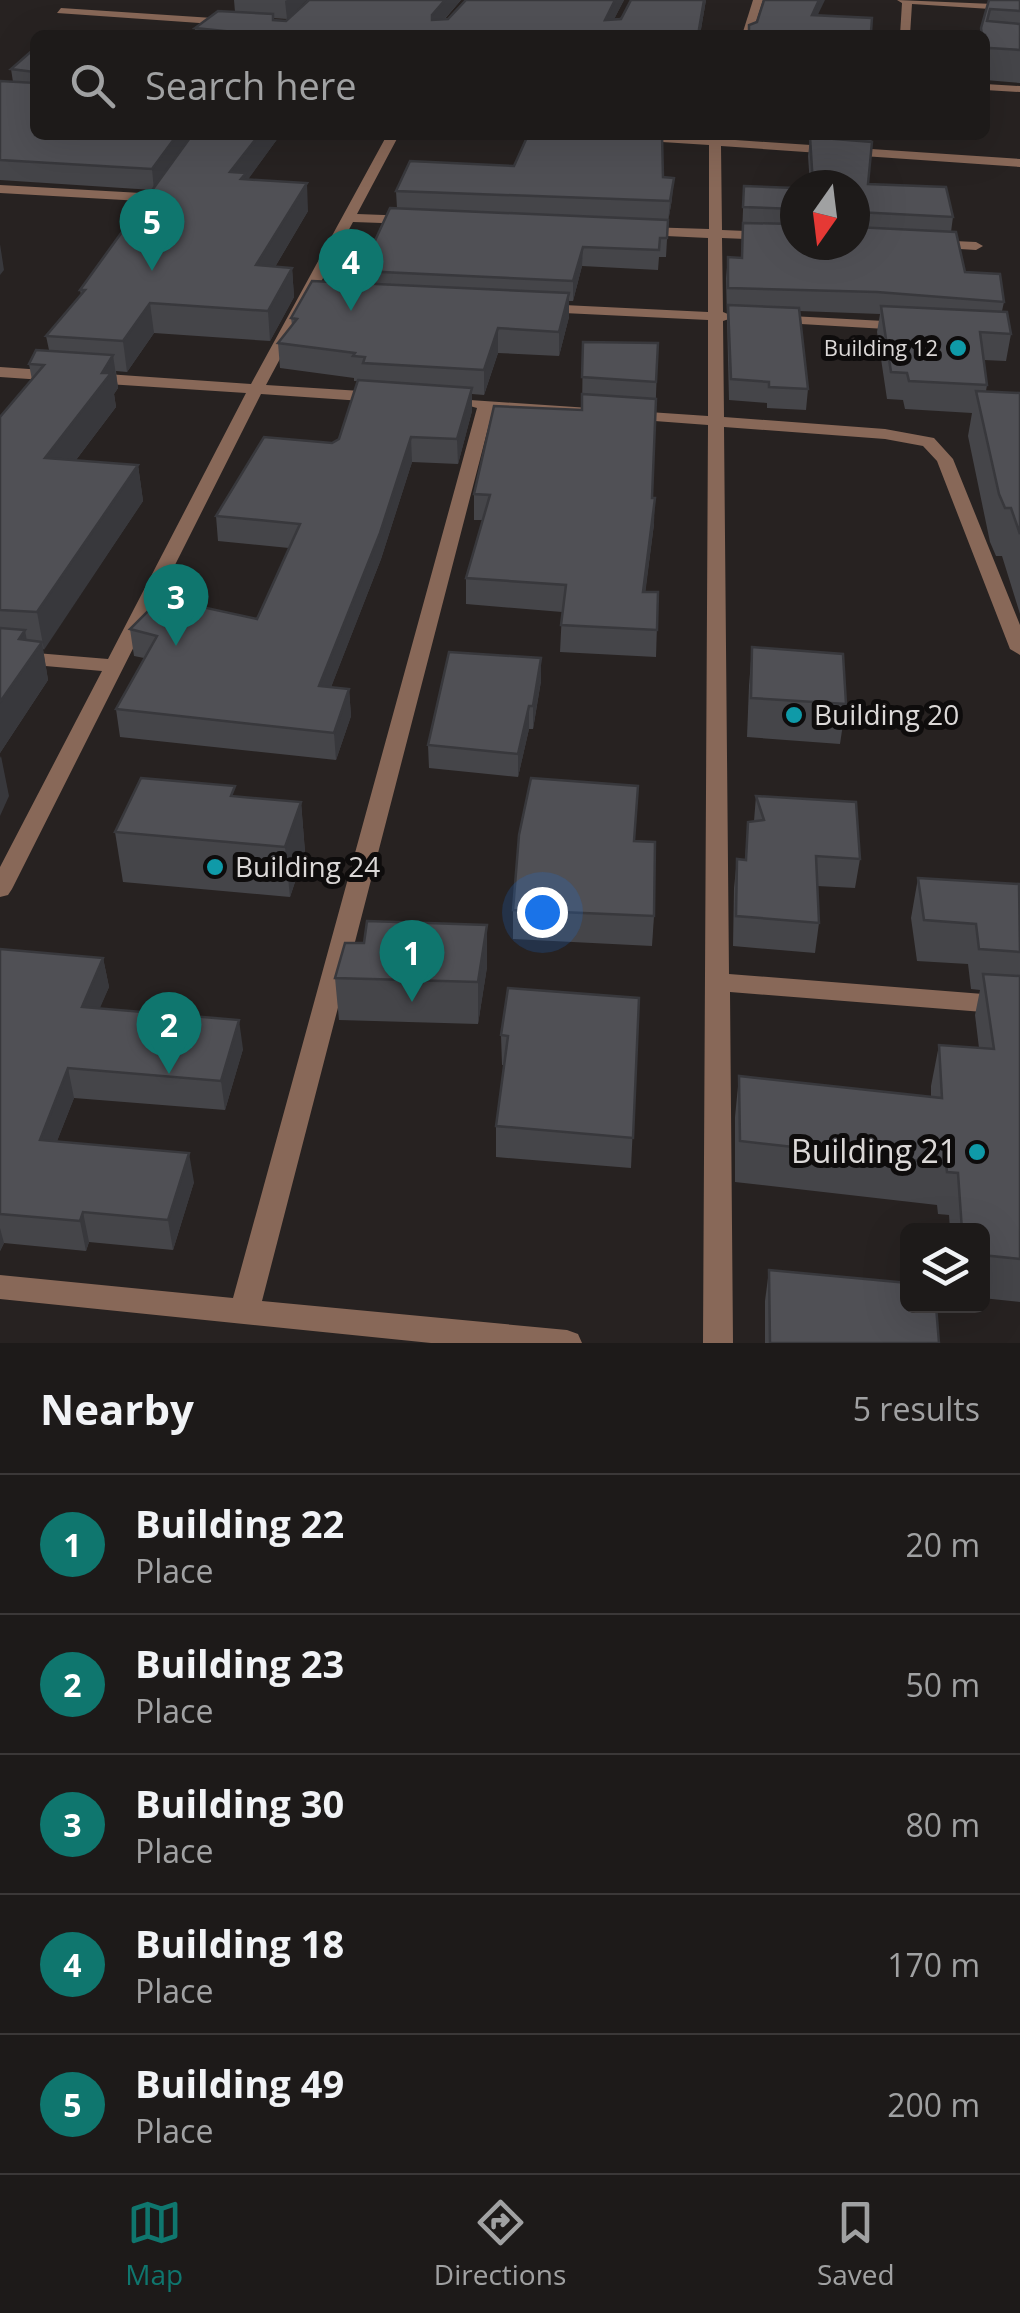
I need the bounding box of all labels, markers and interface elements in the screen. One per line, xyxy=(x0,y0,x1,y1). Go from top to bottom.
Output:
search box xyxy=(30,30,990,140)
icon: search xyxy=(65,58,120,113)
text: Search here xyxy=(145,59,357,111)
north arrow xyxy=(780,170,870,260)
pin: 5 xyxy=(120,188,184,271)
pin: 4 xyxy=(318,228,384,311)
place label: Building 12 xyxy=(824,332,938,362)
marker: Building 12 xyxy=(947,337,969,359)
pin: 3 xyxy=(144,564,208,646)
place label: Building 20 xyxy=(814,695,959,733)
marker: Building 20 xyxy=(783,704,805,726)
place label: Building 24 xyxy=(235,847,380,885)
marker: Building 24 xyxy=(204,856,226,878)
your location xyxy=(517,887,568,938)
pin: 1 xyxy=(380,920,444,1002)
pin: 2 xyxy=(136,992,202,1074)
place label: Building 21 xyxy=(791,1129,957,1172)
marker: Building 21 xyxy=(966,1141,988,1163)
map controls xyxy=(900,1223,990,1313)
button: layers xyxy=(900,1223,990,1313)
text: Nearby xyxy=(40,1380,194,1437)
text: 5 results xyxy=(853,1387,980,1430)
text: Building 22 xyxy=(135,1497,344,1549)
text: 1 xyxy=(63,1523,82,1566)
text: 20 m xyxy=(905,1523,980,1566)
text: Place xyxy=(135,1549,213,1592)
text: Building 23 xyxy=(135,1637,344,1689)
text: 2 xyxy=(63,1663,82,1706)
text: 50 m xyxy=(905,1663,980,1706)
text: Place xyxy=(135,1689,213,1732)
text: Building 30 xyxy=(135,1777,344,1829)
text: 3 xyxy=(63,1803,82,1846)
text: 80 m xyxy=(905,1803,980,1846)
text: Place xyxy=(135,1829,213,1872)
text: Building 18 xyxy=(135,1917,344,1969)
text: 4 xyxy=(63,1943,82,1986)
text: 170 m xyxy=(887,1943,980,1986)
text: Place xyxy=(135,1969,213,2012)
text: Building 49 xyxy=(135,2057,344,2109)
text: 5 xyxy=(63,2083,82,2126)
text: 200 m xyxy=(887,2083,980,2126)
text: Place xyxy=(135,2109,213,2152)
tab: Map xyxy=(125,2195,183,2293)
tab: Directions xyxy=(434,2195,566,2293)
tab: Saved xyxy=(817,2195,895,2293)

